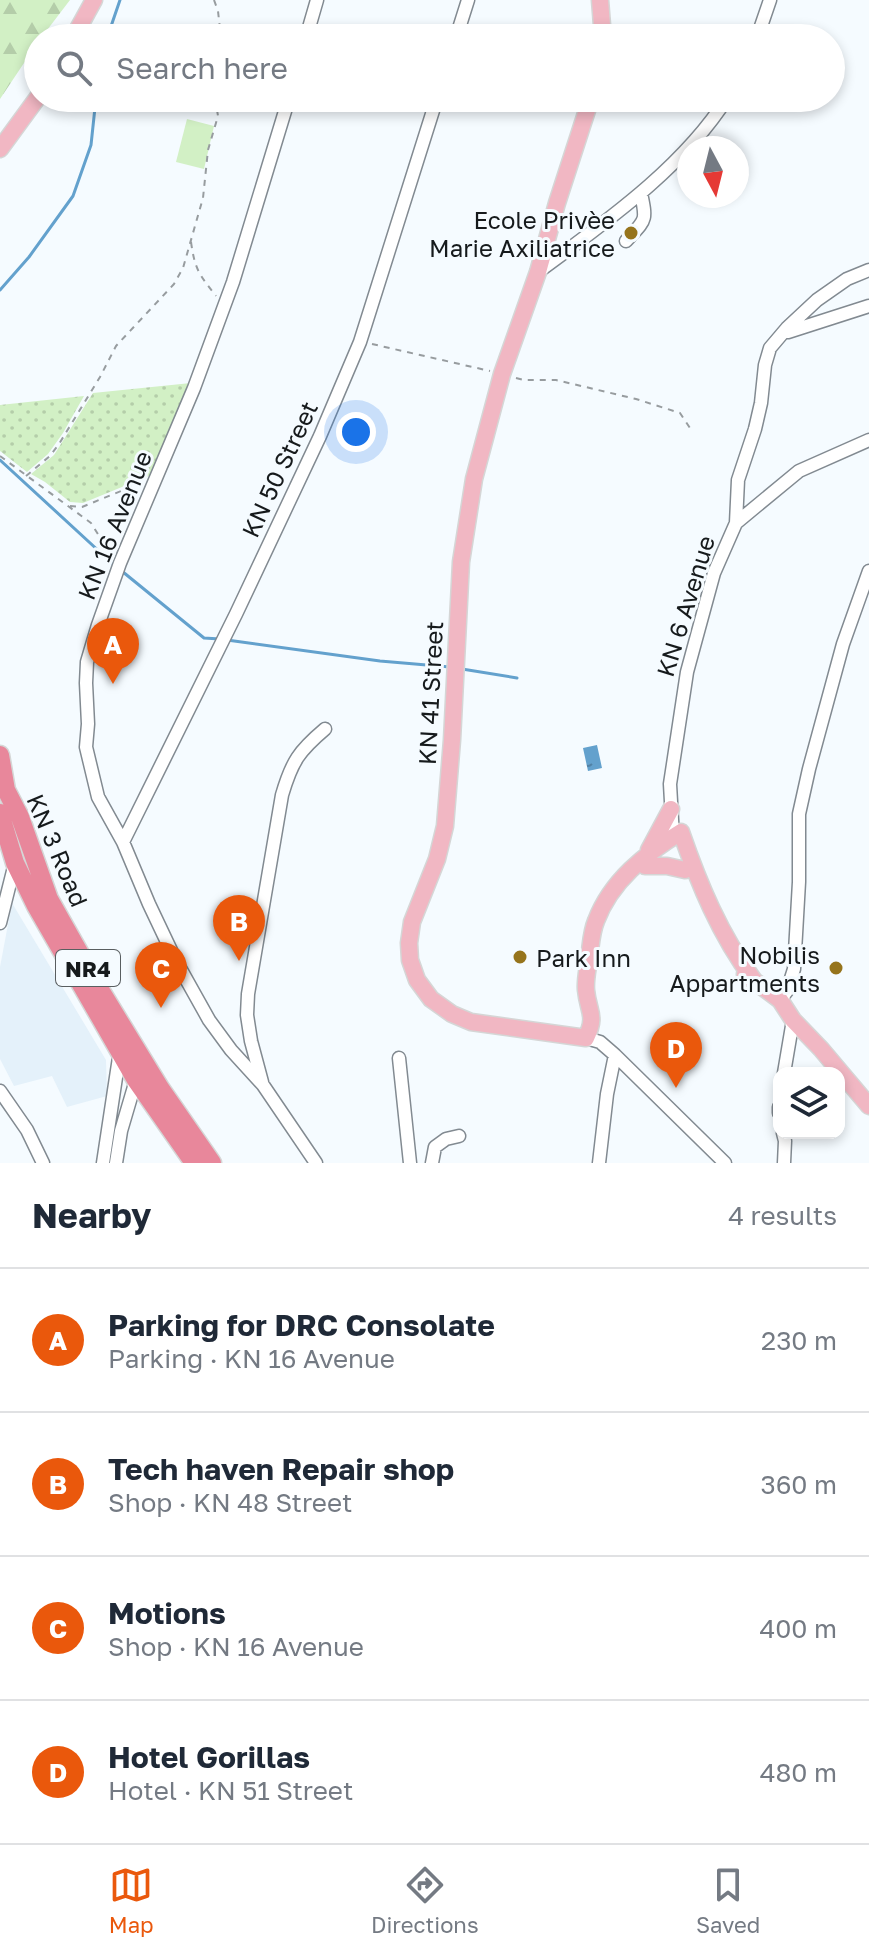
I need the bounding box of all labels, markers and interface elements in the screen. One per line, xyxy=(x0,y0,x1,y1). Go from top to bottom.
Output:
search box xyxy=(24,24,845,112)
icon: search xyxy=(52,46,96,90)
text: Search here xyxy=(116,50,288,86)
north arrow xyxy=(677,136,749,208)
place label: Ecole Privèe Marie Axiliatrice xyxy=(429,205,615,262)
marker: Ecole Privèe Marie Axiliatrice xyxy=(622,224,640,242)
street label: KN 50 Street xyxy=(235,396,323,542)
your location xyxy=(336,412,376,452)
street label: KN 16 Avenue xyxy=(71,446,157,604)
street label: KN 6 Avenue xyxy=(650,532,720,680)
pin: A xyxy=(87,618,139,684)
street label: KN 41 Street xyxy=(412,620,448,766)
street label: KN 3 Road xyxy=(21,789,95,911)
pin: B xyxy=(213,895,265,961)
place label: Nobilis Appartments xyxy=(669,940,820,997)
pin: C xyxy=(135,942,187,1008)
place label: Park Inn xyxy=(536,943,631,972)
marker: Park Inn xyxy=(511,948,529,966)
road number: NR4 xyxy=(56,950,120,986)
marker: Nobilis Appartments xyxy=(827,959,845,977)
pin: D xyxy=(650,1022,702,1088)
map controls xyxy=(773,1067,845,1139)
button: layers xyxy=(773,1067,845,1139)
text: Nearby xyxy=(32,1195,152,1235)
text: 4 results xyxy=(728,1200,837,1231)
text: Parking for DRC Consolate xyxy=(108,1307,495,1343)
text: A xyxy=(49,1325,67,1356)
text: 230 m xyxy=(761,1325,837,1356)
text: Parking · KN 16 Avenue xyxy=(108,1343,395,1374)
text: Tech haven Repair shop xyxy=(108,1451,454,1487)
text: B xyxy=(49,1469,67,1500)
text: 360 m xyxy=(760,1469,837,1500)
text: Shop · KN 48 Street xyxy=(108,1487,352,1518)
text: Motions xyxy=(108,1595,226,1631)
text: C xyxy=(49,1613,67,1644)
text: 400 m xyxy=(759,1613,837,1644)
text: Shop · KN 16 Avenue xyxy=(108,1631,364,1662)
text: Hotel Gorillas xyxy=(108,1739,310,1775)
text: D xyxy=(49,1757,67,1788)
text: 480 m xyxy=(760,1757,837,1788)
text: Hotel · KN 51 Street xyxy=(108,1775,353,1806)
tab: Map xyxy=(109,1863,154,1938)
tab: Directions xyxy=(371,1863,479,1938)
tab: Saved xyxy=(696,1863,760,1938)

